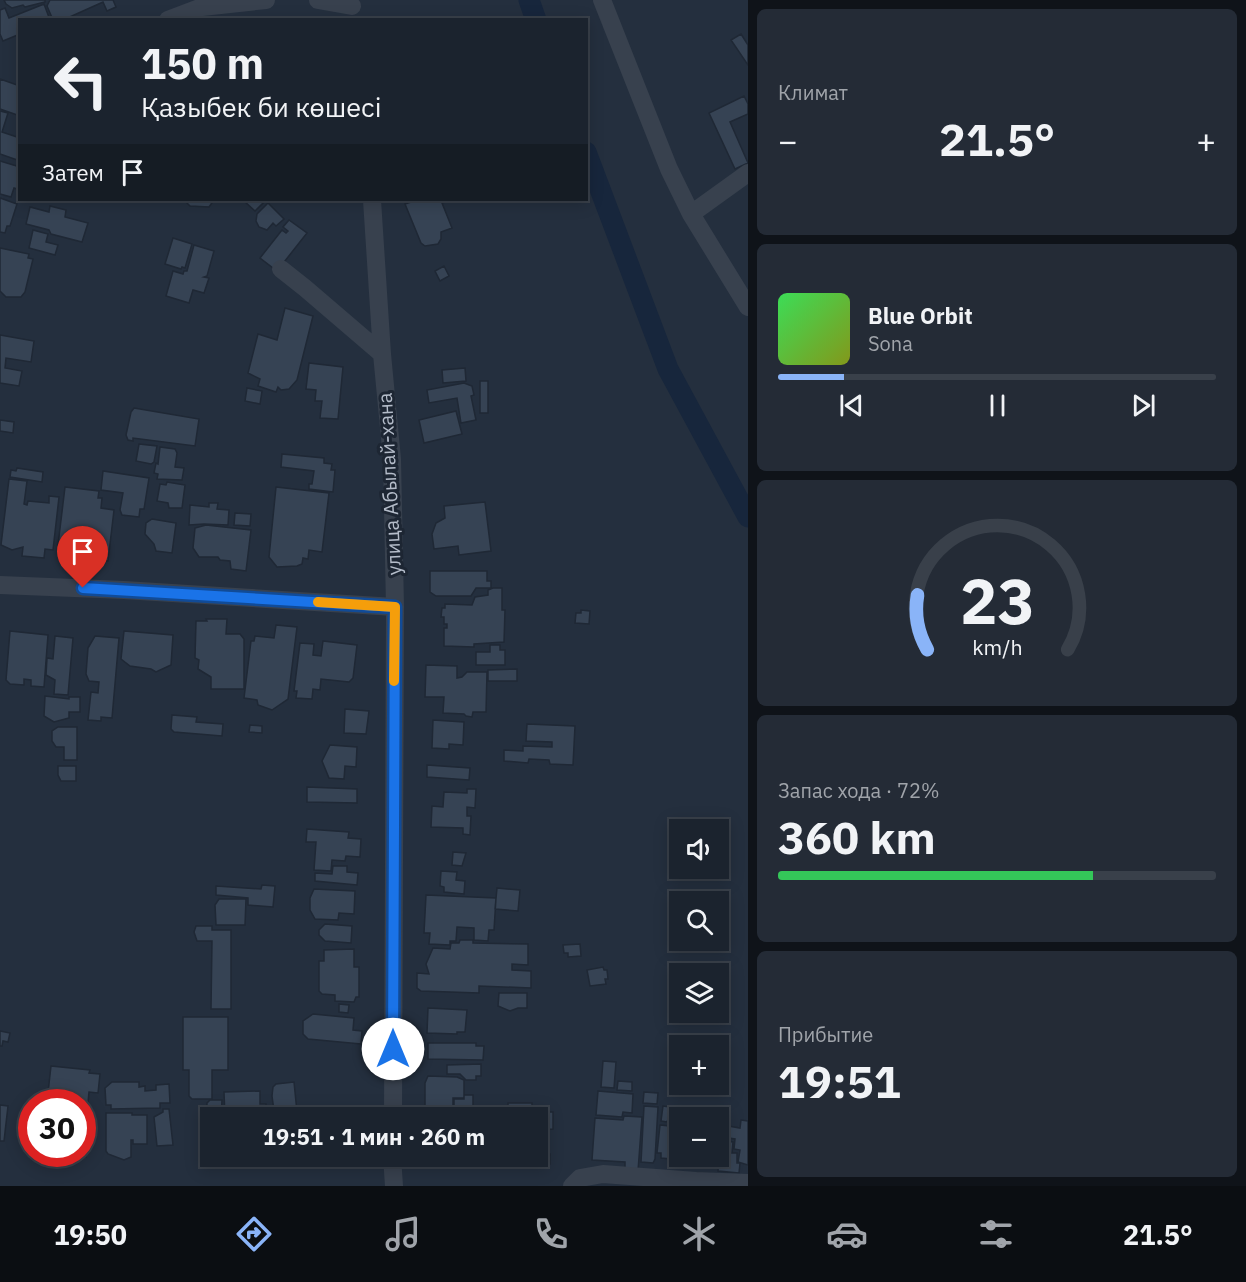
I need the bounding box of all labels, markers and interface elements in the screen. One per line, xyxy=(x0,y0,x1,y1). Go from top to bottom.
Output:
text: 150 m xyxy=(141,36,264,91)
icon: left xyxy=(42,42,120,120)
text: Климат xyxy=(778,79,848,106)
text: Қазыбек би көшесі xyxy=(141,89,381,124)
text: 21.5° xyxy=(939,110,1055,168)
text: − xyxy=(778,119,798,162)
text: + xyxy=(1196,119,1216,162)
icon: arrive xyxy=(116,156,149,189)
text: Затем xyxy=(42,158,104,187)
text: Blue Orbit xyxy=(868,301,973,330)
text: Sona xyxy=(868,330,913,357)
icon: previous xyxy=(835,389,868,422)
icon: pause xyxy=(981,389,1014,422)
icon: next xyxy=(1127,389,1160,422)
street label: улица Абылай-хана xyxy=(371,392,407,576)
pin xyxy=(57,526,108,588)
icon: arrive xyxy=(66,535,99,568)
text: 23 xyxy=(960,560,1034,641)
text: km/h xyxy=(972,633,1022,661)
text: Запас хода · 72% xyxy=(778,777,940,804)
text: 360 km xyxy=(778,808,936,866)
map controls xyxy=(669,819,729,1167)
button: sound xyxy=(669,819,729,879)
button: search xyxy=(669,891,729,951)
button: layers xyxy=(669,963,729,1023)
position arrow xyxy=(361,1017,425,1081)
text: Прибытие xyxy=(778,1021,873,1048)
button: + xyxy=(669,1035,729,1095)
text: 19:51 xyxy=(778,1052,901,1110)
speed limit sign: 30 xyxy=(18,1089,96,1167)
button: − xyxy=(669,1107,729,1167)
text: 19:51 · 1 мин · 260 m xyxy=(263,1122,485,1151)
icon: directions xyxy=(233,1213,275,1255)
icon: music xyxy=(382,1213,424,1255)
icon: phone xyxy=(530,1213,572,1255)
icon: climate xyxy=(678,1213,720,1255)
icon: car xyxy=(826,1213,868,1255)
icon: filters xyxy=(975,1213,1017,1255)
text: 19:50 xyxy=(53,1217,127,1252)
text: 21.5° xyxy=(1123,1217,1193,1252)

